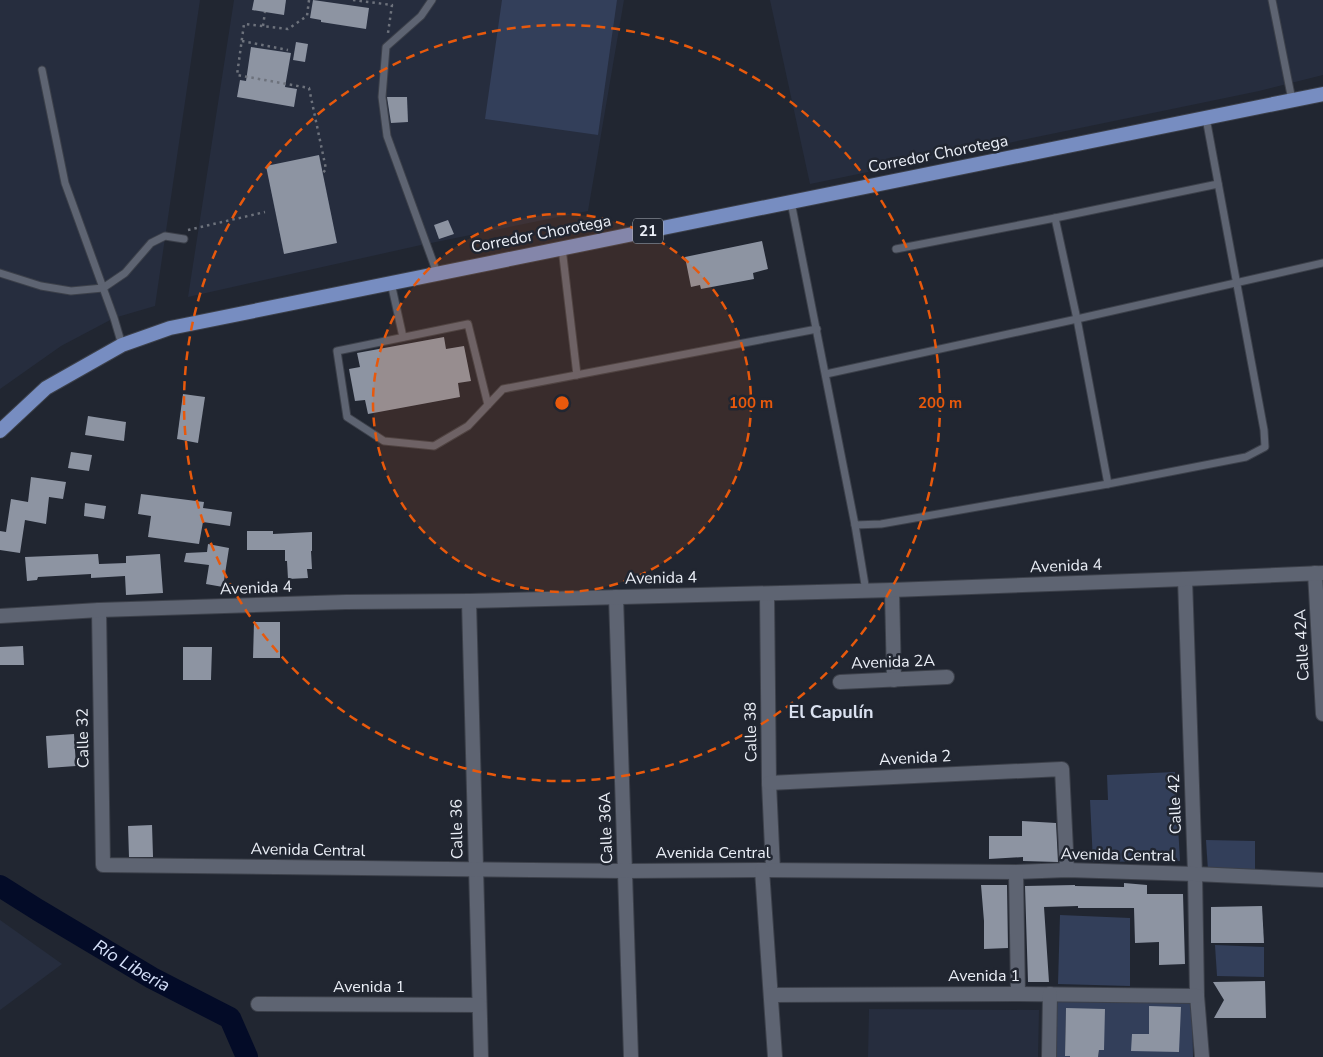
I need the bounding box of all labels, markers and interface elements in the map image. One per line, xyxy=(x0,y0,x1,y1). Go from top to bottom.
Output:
street label: Corredor Chorotega xyxy=(866,130,1010,178)
street label: Corredor Chorotega xyxy=(469,210,613,258)
road number: 21 xyxy=(633,218,663,244)
text: 100 m xyxy=(729,393,773,413)
text: 200 m xyxy=(918,393,962,413)
centre of rings xyxy=(553,394,571,412)
street label: Avenida 4 xyxy=(1030,554,1103,578)
street label: Avenida 4 xyxy=(625,566,698,590)
street label: Avenida 4 xyxy=(220,576,293,600)
street label: Calle 42A xyxy=(1289,608,1315,681)
street label: Avenida 2A xyxy=(851,650,936,674)
district label: El Capulín xyxy=(788,700,874,724)
street label: Calle 38 xyxy=(739,702,763,762)
street label: Calle 32 xyxy=(71,708,95,768)
street label: Avenida 2 xyxy=(878,745,952,771)
street label: Calle 42 xyxy=(1163,774,1187,834)
street label: Calle 36A xyxy=(594,791,618,864)
street label: Calle 36 xyxy=(445,799,469,859)
street label: Avenida Central xyxy=(250,838,366,862)
street label: Avenida Central xyxy=(656,842,771,864)
street label: Avenida Central xyxy=(1060,843,1176,867)
water label: Río Liberia xyxy=(89,934,174,997)
street label: Avenida 1 xyxy=(948,965,1020,987)
street label: Avenida 1 xyxy=(333,976,405,998)

